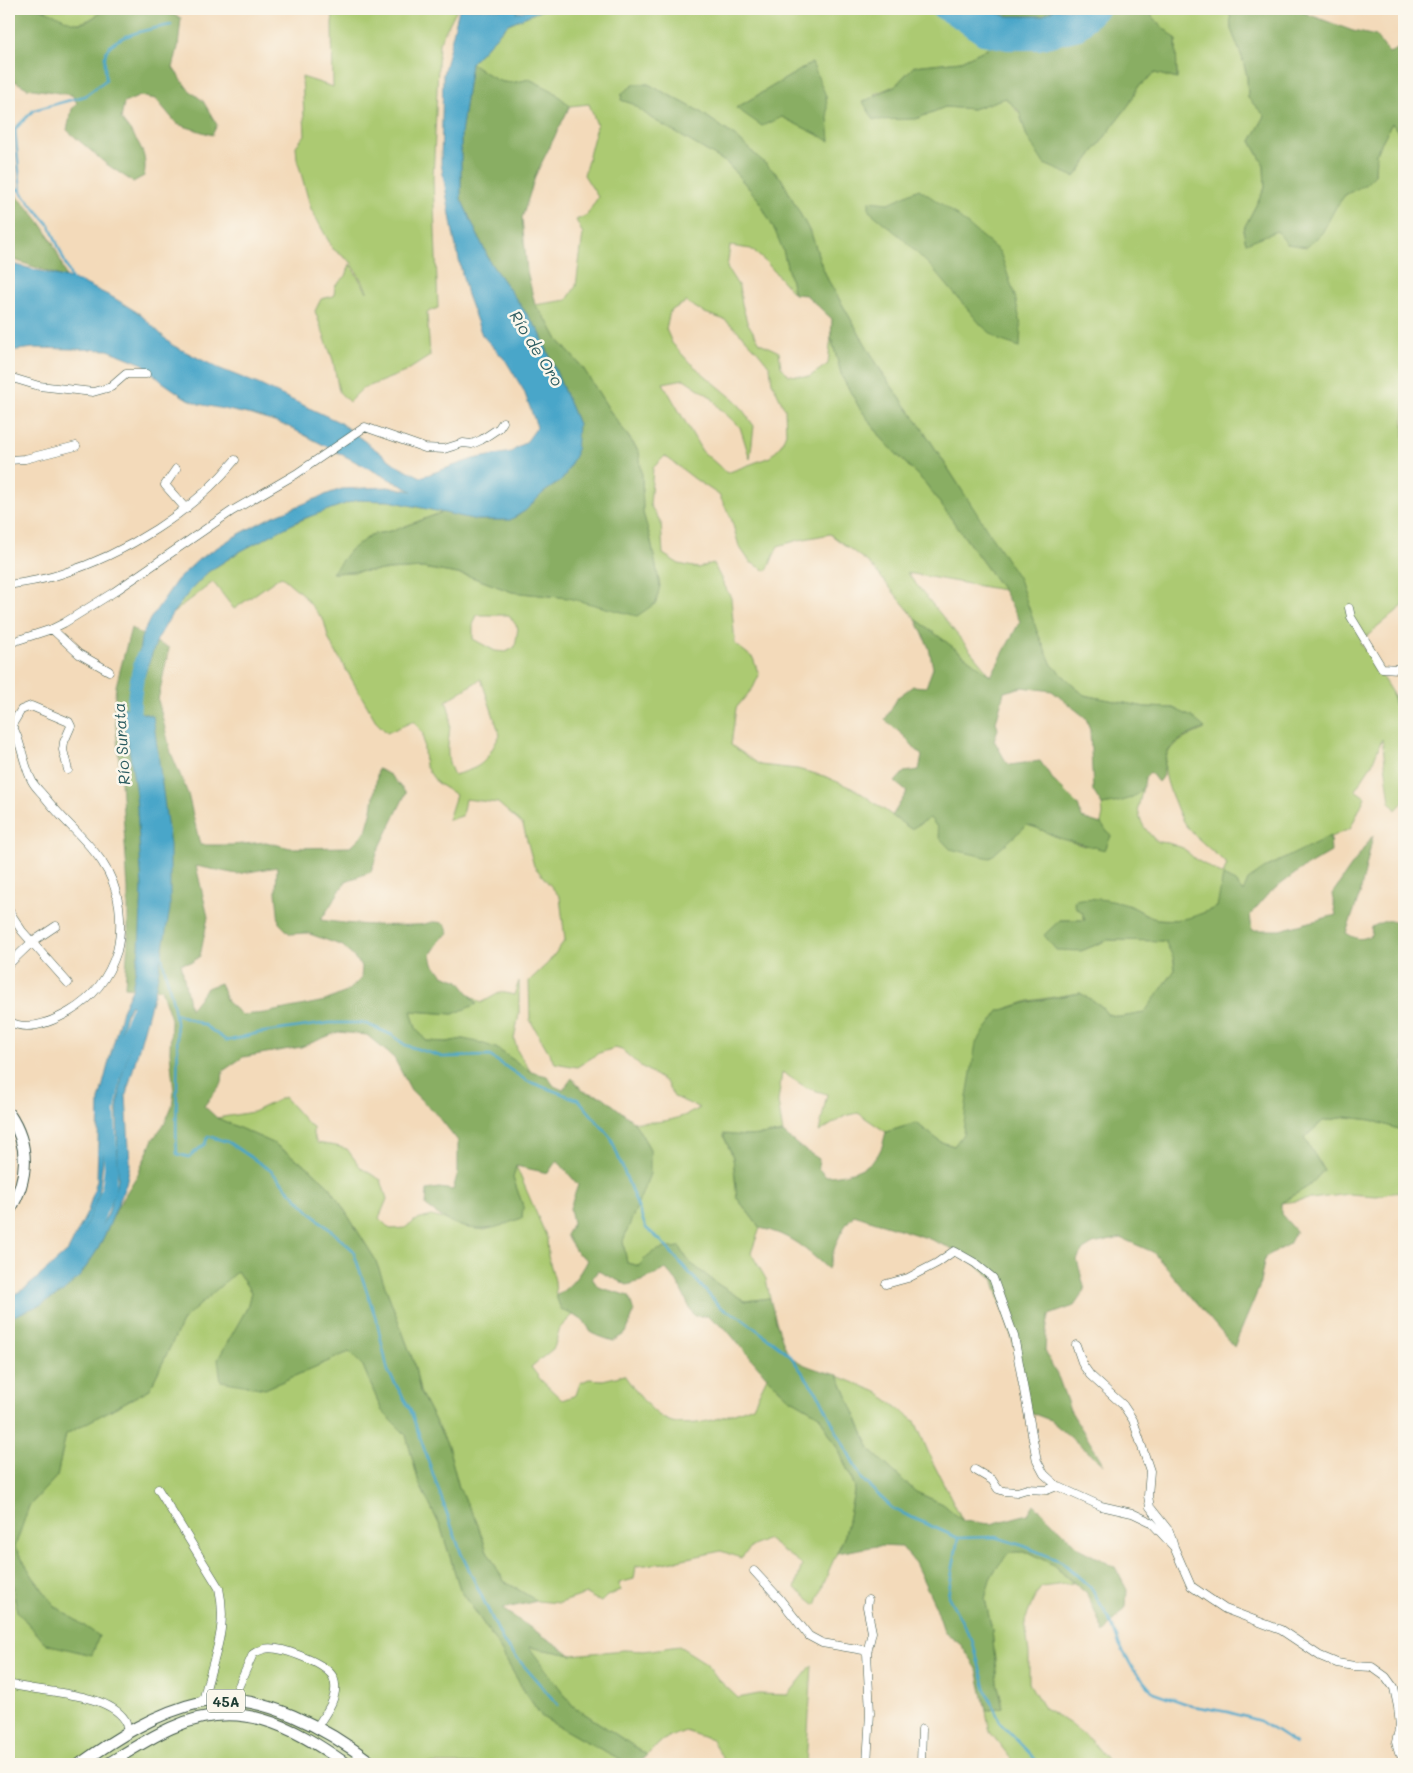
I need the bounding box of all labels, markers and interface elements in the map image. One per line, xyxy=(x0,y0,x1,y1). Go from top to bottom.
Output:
water label: Río de Oro xyxy=(506,306,569,390)
water label: Río Surata xyxy=(108,702,134,786)
road number: 45A xyxy=(207,1690,245,1712)

